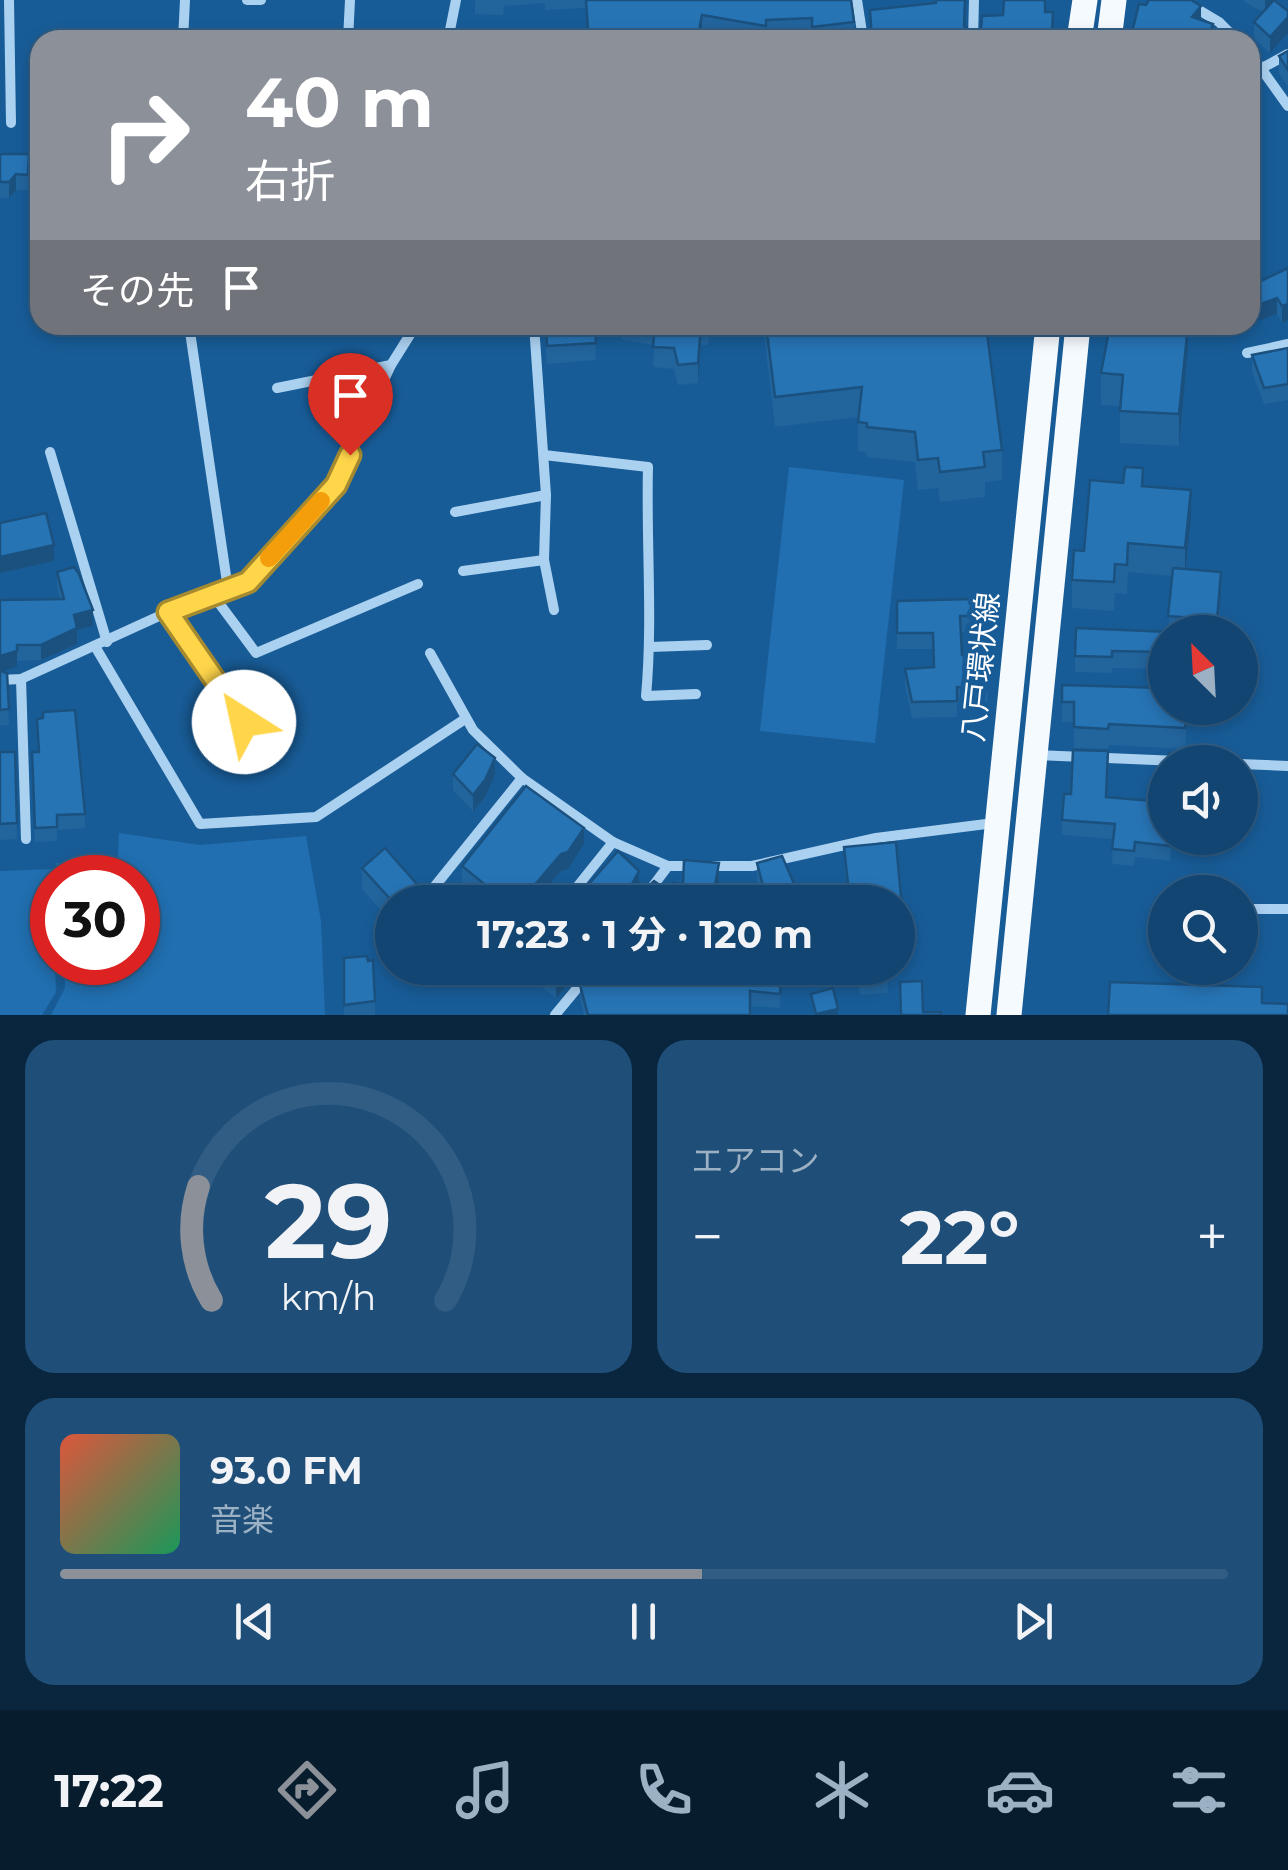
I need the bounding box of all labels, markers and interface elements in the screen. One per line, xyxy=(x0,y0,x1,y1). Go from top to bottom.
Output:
text: 40 m xyxy=(245,59,434,145)
icon: right xyxy=(80,70,210,200)
text: 右折 xyxy=(245,153,335,208)
icon: arrive xyxy=(214,260,269,315)
text: その先 xyxy=(80,267,194,314)
pin xyxy=(308,353,393,456)
icon: arrive xyxy=(323,368,378,423)
street label: 八戸環状線 xyxy=(954,590,1007,743)
north arrow xyxy=(1148,615,1258,725)
map controls xyxy=(1148,615,1258,985)
position arrow xyxy=(192,670,296,774)
button: sound xyxy=(1148,745,1258,855)
speed limit sign: 30 xyxy=(30,855,160,985)
button: search xyxy=(1148,875,1258,985)
text: 17:23 · 1 分 · 120 m xyxy=(477,911,813,958)
text: エアコン xyxy=(692,1141,820,1180)
text: 29 xyxy=(264,1157,392,1284)
text: 22° xyxy=(900,1191,1020,1283)
text: − xyxy=(692,1203,723,1270)
text: + xyxy=(1196,1203,1228,1270)
text: km/h xyxy=(281,1275,376,1319)
text: 93.0 FM xyxy=(210,1447,363,1494)
text: 音楽 xyxy=(210,1500,274,1539)
icon: previous xyxy=(227,1594,282,1649)
icon: pause xyxy=(616,1594,671,1649)
icon: next xyxy=(1006,1594,1061,1649)
icon: directions xyxy=(272,1755,342,1825)
icon: music xyxy=(450,1755,520,1825)
icon: phone xyxy=(629,1755,699,1825)
icon: climate xyxy=(807,1755,877,1825)
icon: car xyxy=(985,1755,1055,1825)
icon: filters xyxy=(1164,1755,1234,1825)
text: 17:22 xyxy=(54,1763,164,1818)

